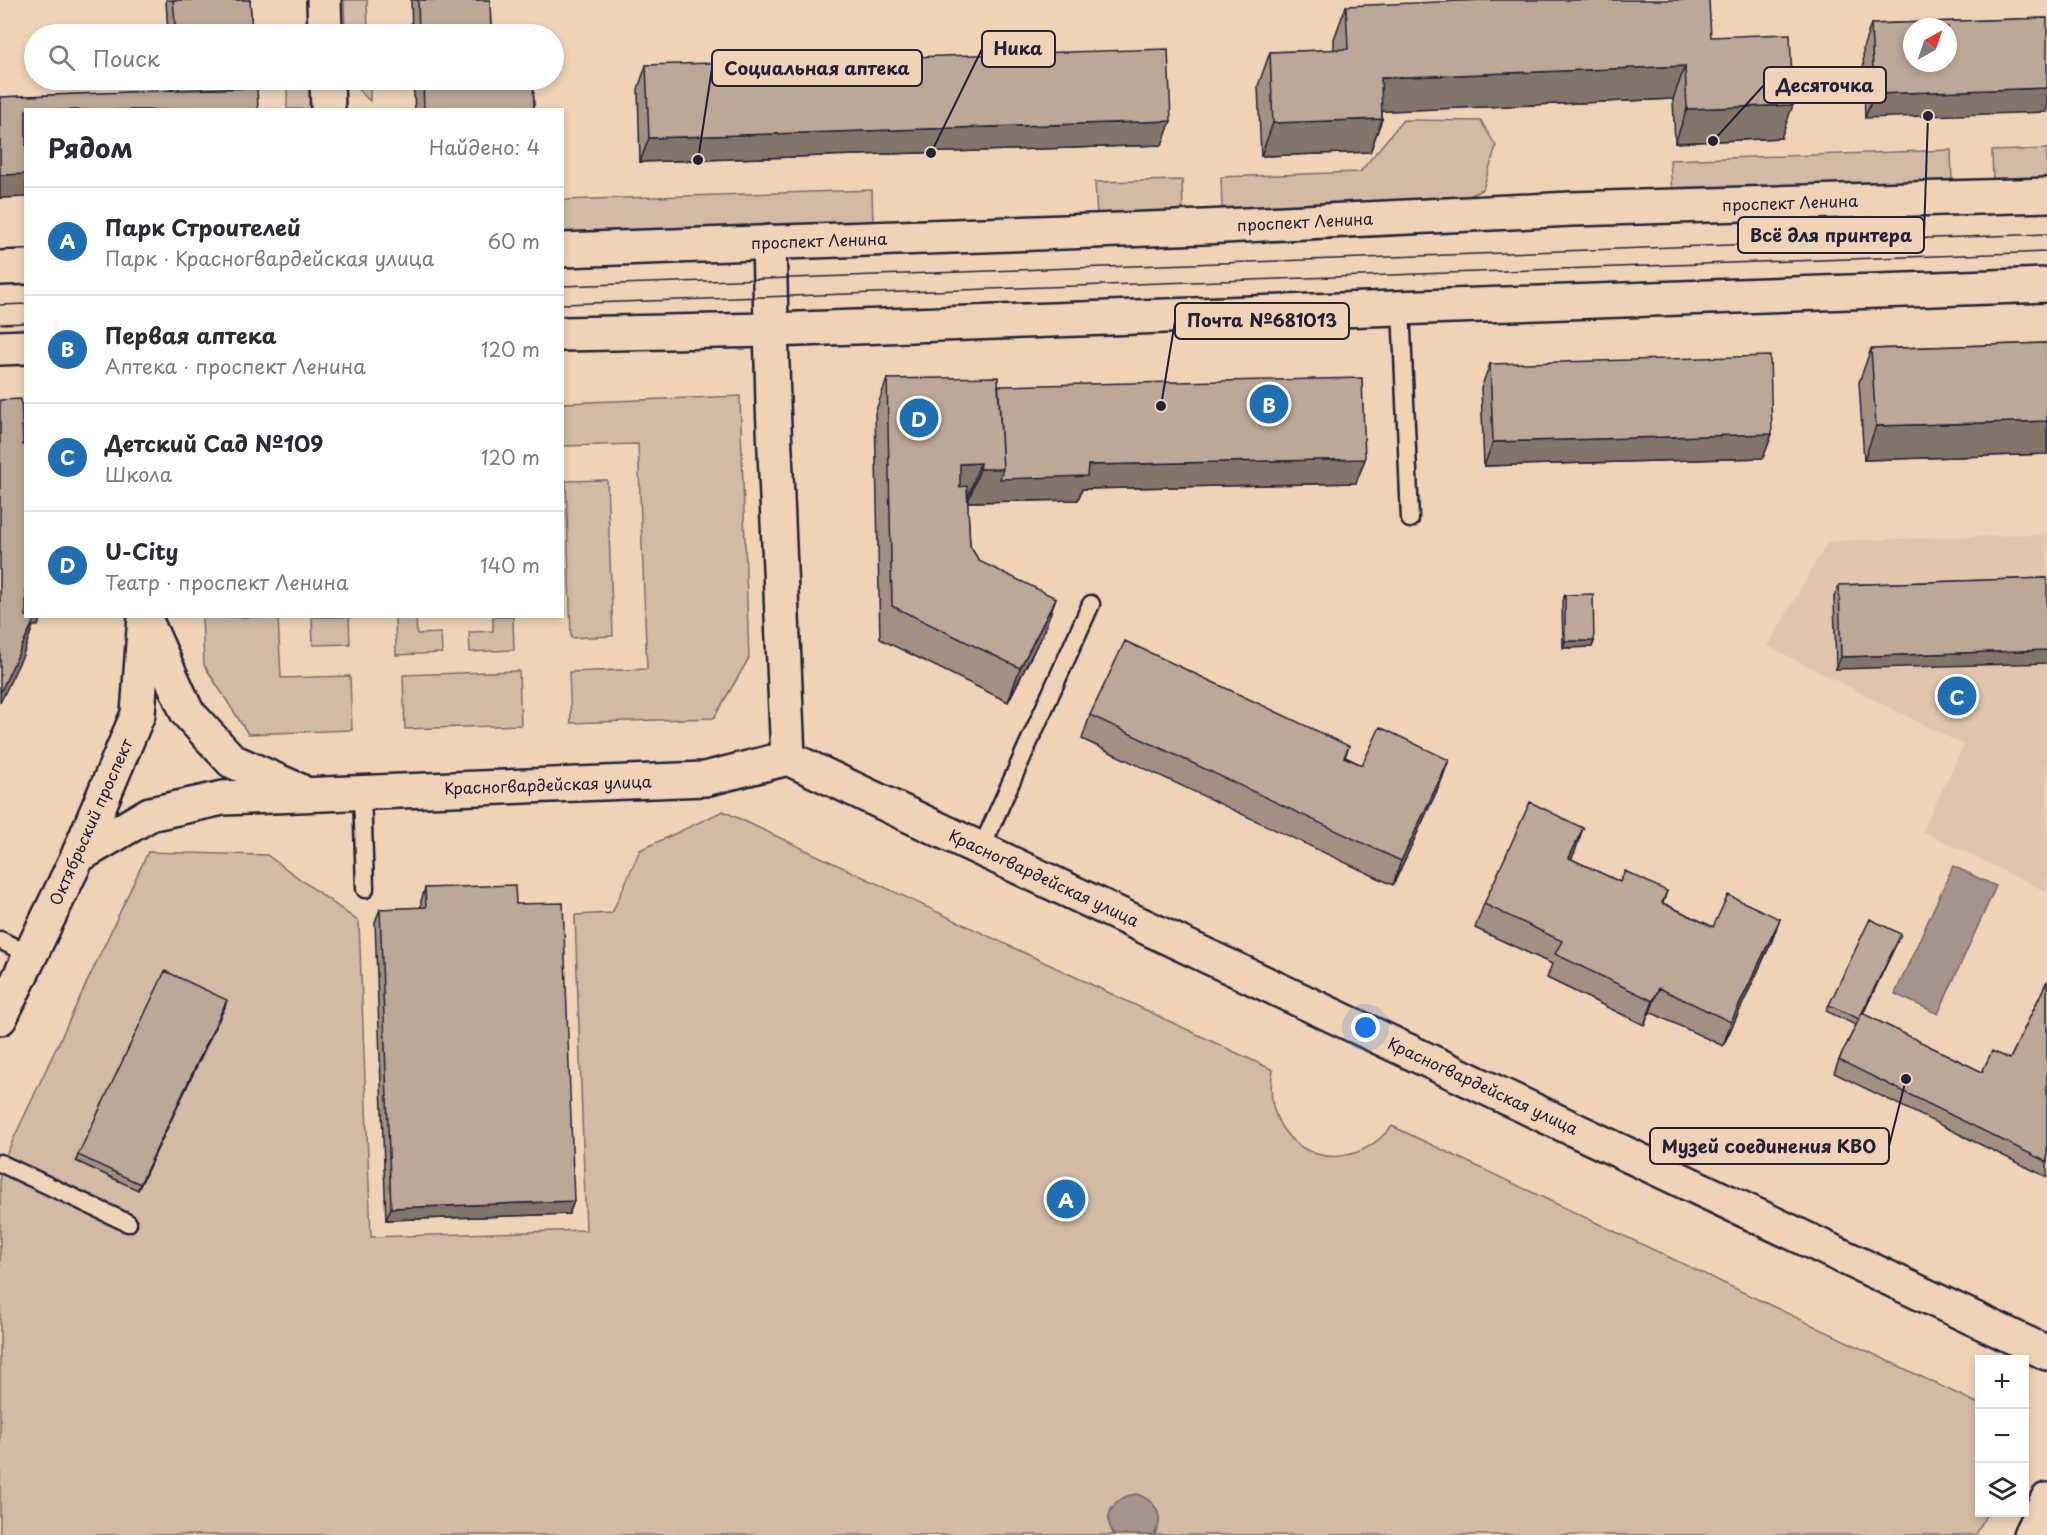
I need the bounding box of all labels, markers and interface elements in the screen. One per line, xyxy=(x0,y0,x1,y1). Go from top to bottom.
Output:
north arrow xyxy=(1903,18,1957,72)
search box xyxy=(24,24,564,90)
callout: Ника xyxy=(982,31,1055,67)
text: Ника xyxy=(993,34,1043,61)
icon: search xyxy=(45,41,78,74)
text: Поиск xyxy=(93,41,160,74)
callout: Социальная аптека xyxy=(712,50,922,86)
text: Социальная аптека xyxy=(724,54,910,81)
callout: Десяточка xyxy=(1764,67,1886,103)
text: Десяточка xyxy=(1775,71,1874,98)
text: Рядом xyxy=(48,128,133,167)
text: Найдено: 4 xyxy=(429,132,540,162)
street label: проспект Ленина xyxy=(1721,188,1858,216)
street label: проспект Ленина xyxy=(1236,205,1374,237)
text: Парк Строителей xyxy=(105,210,301,243)
callout: Всё для принтера xyxy=(1738,217,1924,253)
text: Всё для принтера xyxy=(1750,221,1912,248)
text: A xyxy=(60,226,75,256)
text: 60 m xyxy=(488,226,540,256)
street label: проспект Ленина xyxy=(750,226,887,254)
text: Парк · Красногвардейская улица xyxy=(105,243,434,273)
callout: Почта №681013 xyxy=(1175,303,1349,339)
text: Почта №681013 xyxy=(1187,306,1337,333)
text: Первая аптека xyxy=(105,318,277,351)
text: B xyxy=(61,334,74,364)
text: 120 m xyxy=(481,334,540,364)
text: Аптека · проспект Ленина xyxy=(105,351,366,381)
pin: B xyxy=(1250,382,1288,426)
pin: D xyxy=(900,396,938,440)
text: Детский Сад №109 xyxy=(105,426,324,459)
text: C xyxy=(60,442,75,472)
text: 120 m xyxy=(481,442,540,472)
text: Школа xyxy=(105,459,172,489)
text: U-City xyxy=(105,534,178,567)
text: D xyxy=(60,550,75,580)
text: 140 m xyxy=(480,550,540,580)
text: Театр · проспект Ленина xyxy=(105,567,349,597)
pin: C xyxy=(1938,674,1976,718)
street label: Октябрьский проспект xyxy=(43,734,138,909)
street label: Красногвардейская улица xyxy=(444,768,652,800)
street label: Красногвардейская улица xyxy=(945,822,1143,932)
your location xyxy=(1351,1013,1380,1042)
street label: Красногвардейская улица xyxy=(1384,1030,1582,1140)
callout: Музей соединения КВО xyxy=(1650,1128,1889,1164)
text: Музей соединения КВО xyxy=(1662,1132,1876,1159)
pin: A xyxy=(1046,1176,1086,1222)
map controls xyxy=(1975,1355,2029,1517)
button: + xyxy=(1975,1355,2029,1409)
button: − xyxy=(1975,1409,2029,1463)
button: layers xyxy=(1975,1463,2029,1517)

